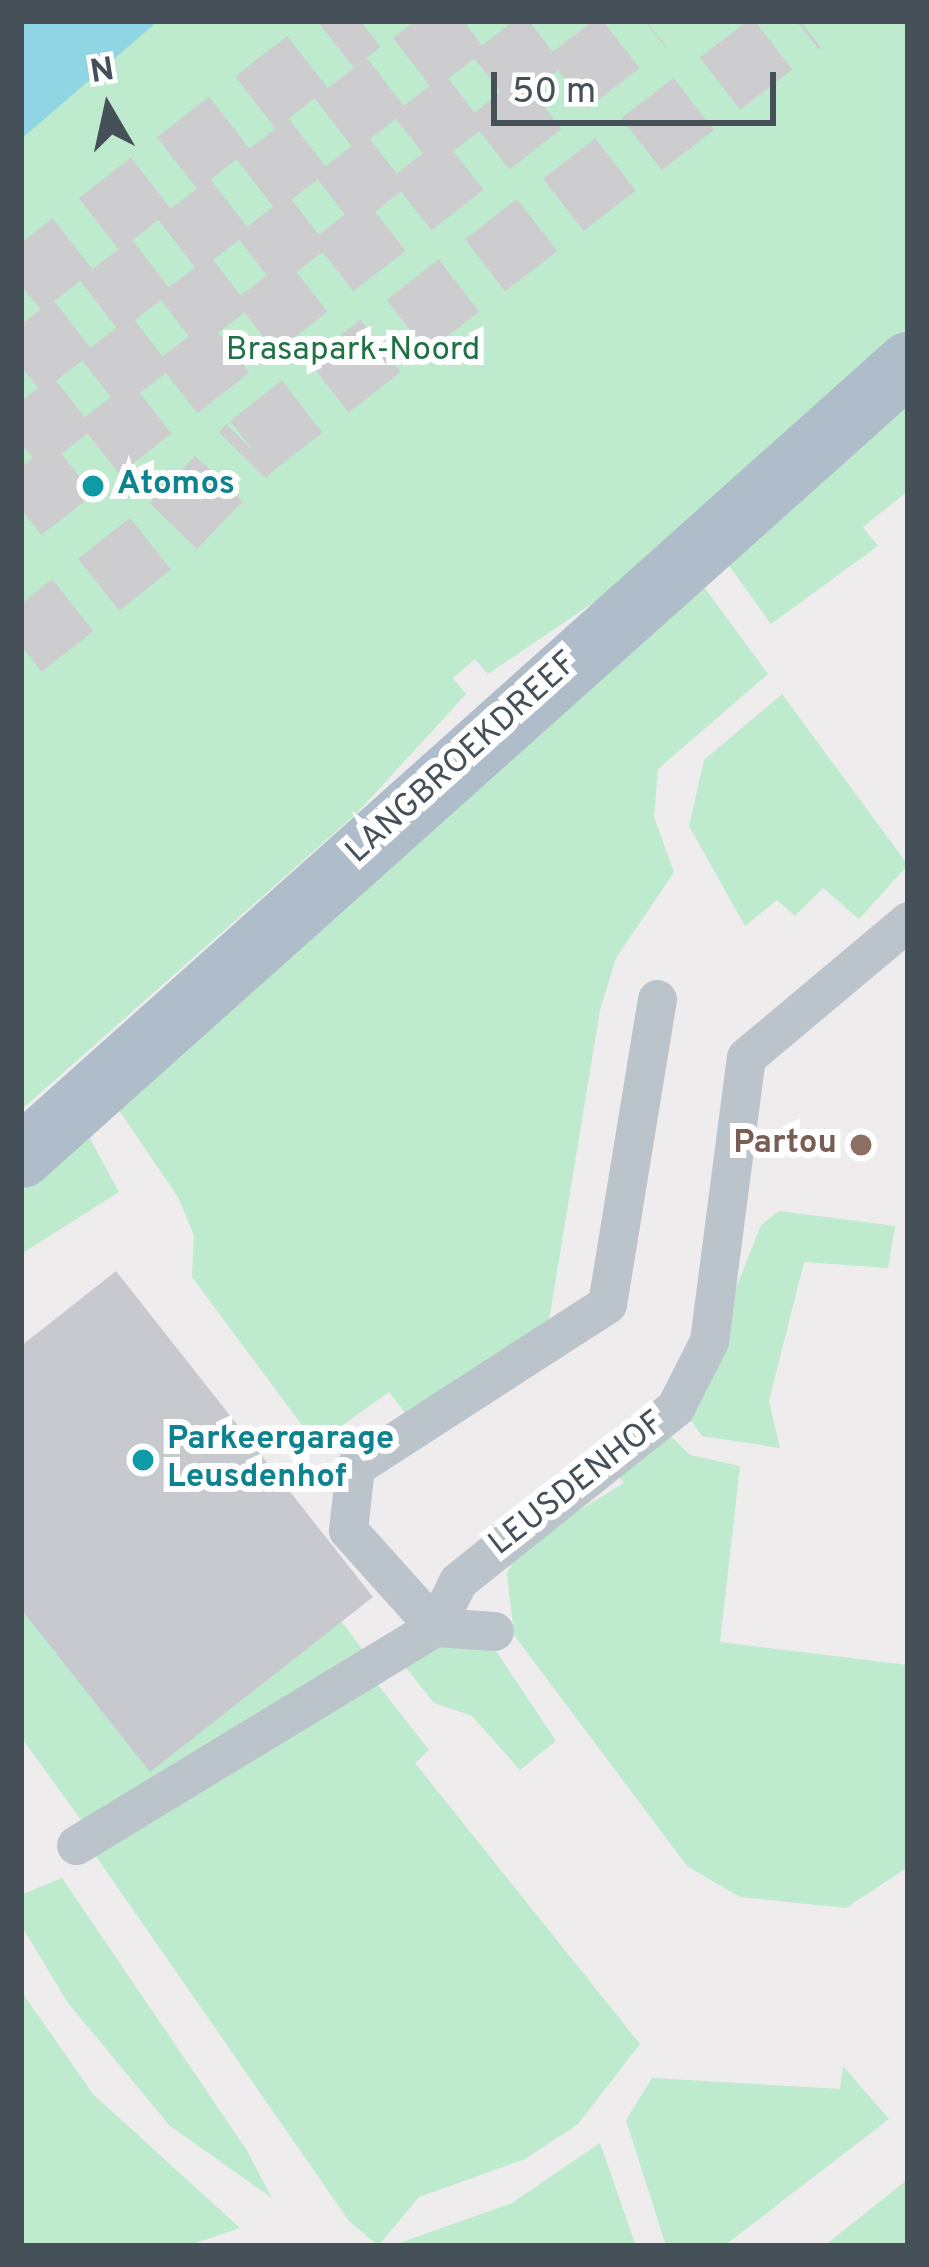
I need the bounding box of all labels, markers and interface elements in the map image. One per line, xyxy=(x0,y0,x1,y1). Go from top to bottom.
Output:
north arrow xyxy=(48,48,168,168)
scale bar xyxy=(497,48,782,122)
text: N xyxy=(87,50,117,95)
text: 50 m xyxy=(512,70,596,116)
park label: Brasapark-Noord xyxy=(226,332,480,372)
place label: Atomos xyxy=(117,466,235,506)
marker: Atomos xyxy=(80,473,106,499)
street label: LANGBROEKDREEF xyxy=(339,645,587,873)
place label: Partou xyxy=(733,1125,837,1165)
marker: Partou xyxy=(848,1132,874,1158)
street label: LEUSDENHOF xyxy=(483,1404,673,1566)
place label: Parkeergarage Leusdenhof xyxy=(167,1421,394,1499)
marker: Parkeergarage Leusdenhof xyxy=(130,1447,156,1473)

